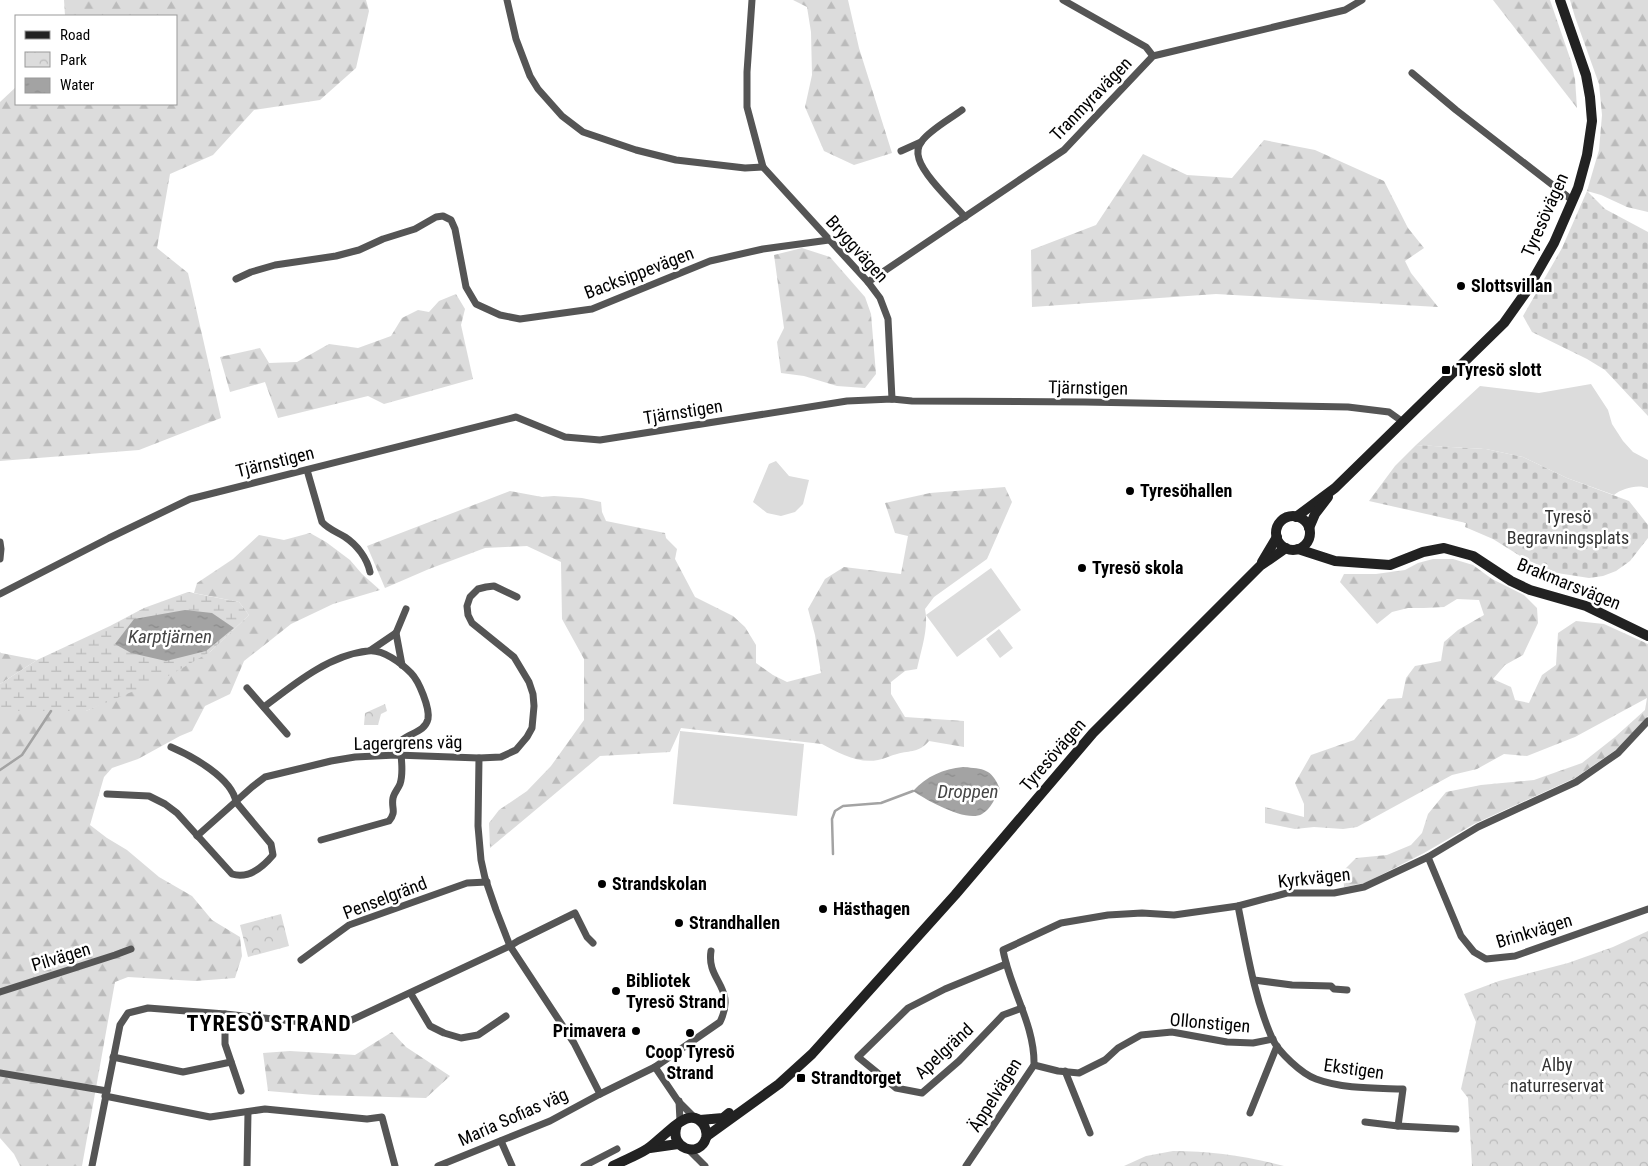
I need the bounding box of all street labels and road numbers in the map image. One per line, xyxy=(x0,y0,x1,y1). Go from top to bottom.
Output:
street label: Tranmyravägen xyxy=(1046,52,1136,145)
street label: Tyresövägen xyxy=(1517,170,1572,260)
street label: Bryggvägen xyxy=(822,211,893,286)
street label: Backsippevägen xyxy=(581,242,697,303)
street label: Tjärnstigen xyxy=(1048,376,1128,399)
street label: Tjärnstigen xyxy=(642,395,724,428)
street label: Tjärnstigen xyxy=(234,442,316,481)
street label: Brakmarsvägen xyxy=(1514,553,1624,614)
street label: Tyresövägen xyxy=(1015,714,1090,795)
street label: Lagergrens väg xyxy=(354,731,462,754)
street label: Kyrkvägen xyxy=(1277,863,1351,892)
street label: Penselgränd xyxy=(340,872,430,923)
street label: Brinkvägen xyxy=(1493,909,1574,952)
street label: Pilvägen xyxy=(29,938,93,975)
street label: Ollonstigen xyxy=(1169,1009,1251,1036)
street label: Apelgränd xyxy=(910,1018,977,1083)
street label: Äppelvägen xyxy=(964,1054,1025,1135)
street label: Ekstigen xyxy=(1323,1054,1386,1083)
street label: Maria Sofias väg xyxy=(455,1083,571,1150)

